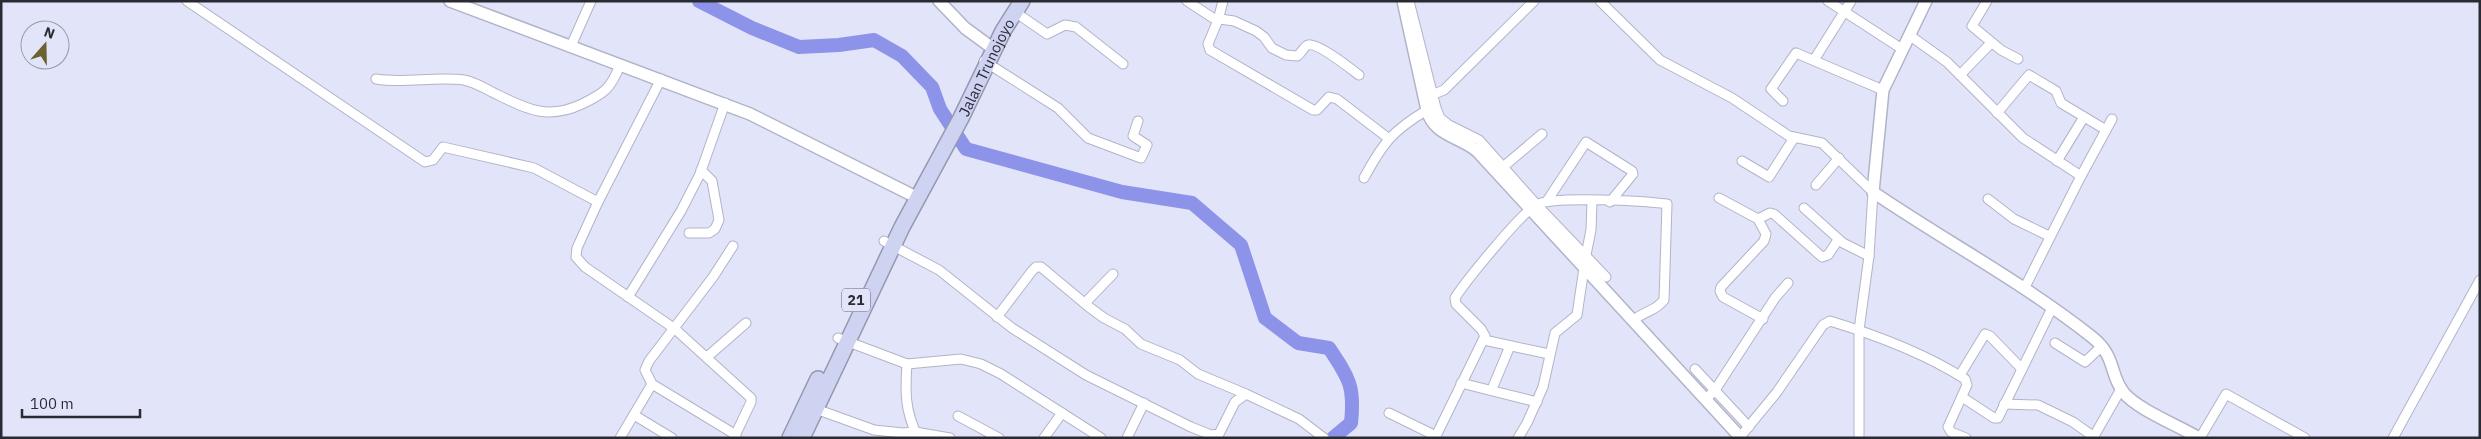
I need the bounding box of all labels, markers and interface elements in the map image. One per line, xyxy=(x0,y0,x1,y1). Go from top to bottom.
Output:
street label: Jalan Trunojoyo xyxy=(954,15,1018,119)
north arrow xyxy=(20,20,70,70)
text: N xyxy=(42,23,57,43)
road number: 21 xyxy=(842,288,870,312)
scale bar xyxy=(22,386,140,418)
text: 100 m xyxy=(30,394,74,413)

